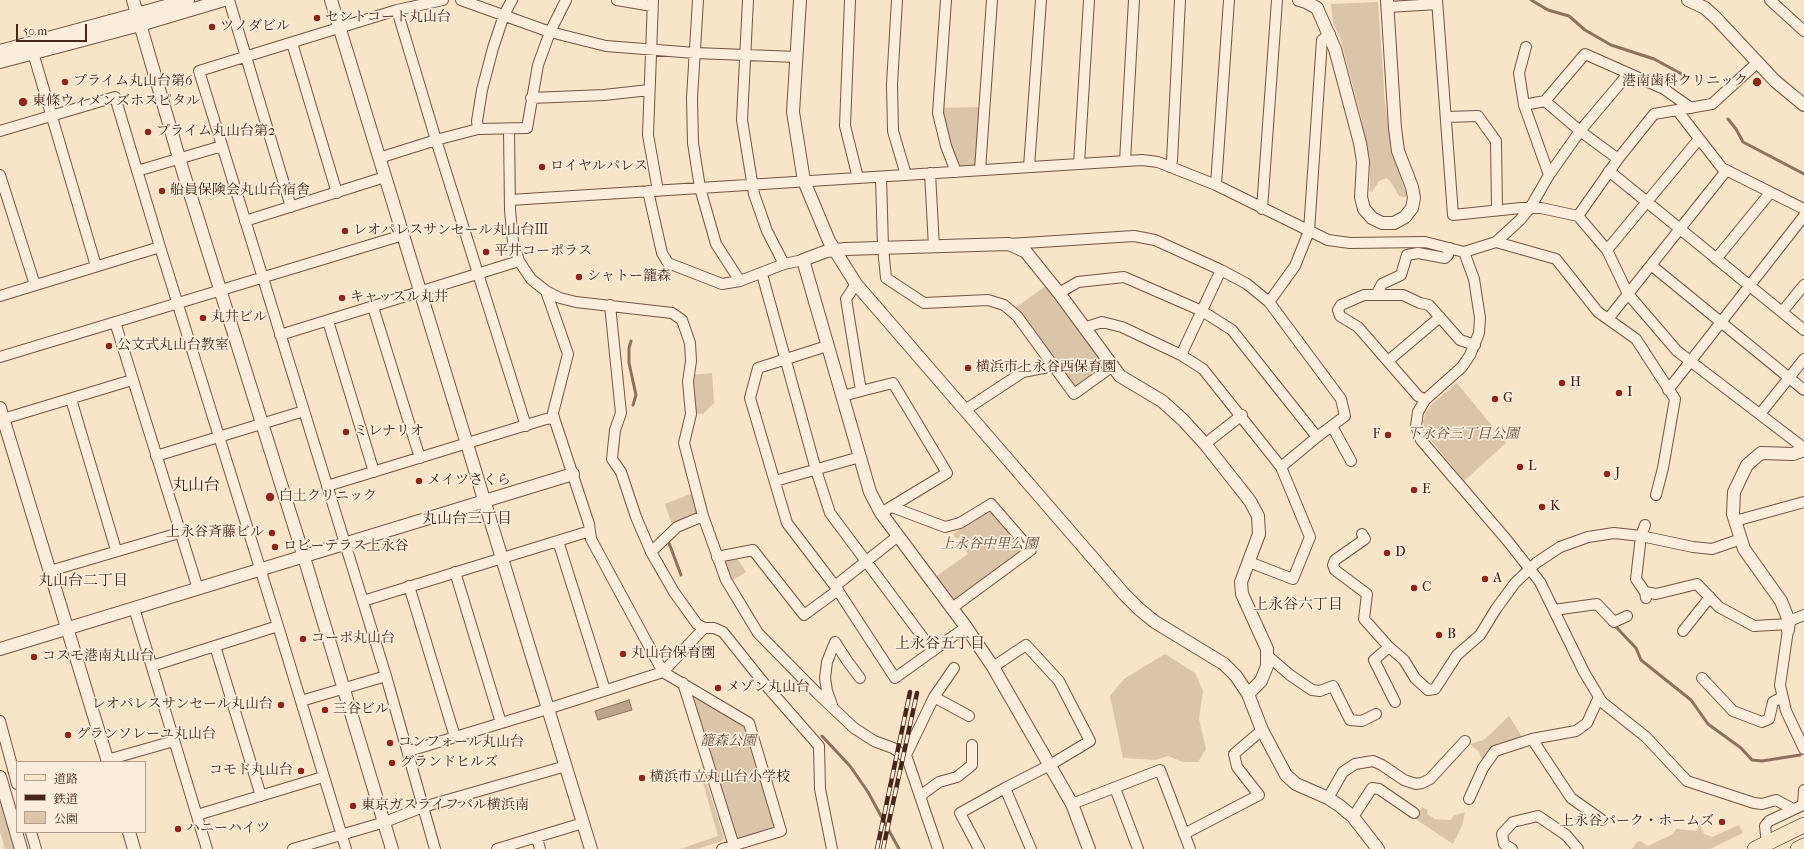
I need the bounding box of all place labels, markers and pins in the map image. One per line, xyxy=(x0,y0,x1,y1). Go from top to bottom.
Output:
place label: セントコート丸山台 xyxy=(325,10,451,26)
marker: セントコート丸山台 xyxy=(312,13,322,23)
place label: ツノダビル xyxy=(220,19,290,35)
marker: ツノダビル xyxy=(207,22,217,32)
place label: プライム丸山台第6 xyxy=(73,74,193,90)
place label: 港南歯科クリニック xyxy=(1622,74,1748,90)
marker: 港南歯科クリニック xyxy=(1751,76,1763,88)
marker: プライム丸山台第6 xyxy=(60,77,70,87)
place label: 東條ウィメンズホスピタル xyxy=(32,94,200,110)
marker: 東條ウィメンズホスピタル xyxy=(17,96,29,108)
place label: プライム丸山台第2 xyxy=(156,124,275,140)
marker: プライム丸山台第2 xyxy=(143,127,153,137)
place label: ロイヤルパレス xyxy=(550,159,648,175)
marker: ロイヤルパレス xyxy=(537,162,547,172)
place label: 船員保険会丸山台宿舎 xyxy=(170,183,310,199)
marker: 船員保険会丸山台宿舎 xyxy=(157,186,167,196)
place label: レオパレスサンセール丸山台Ⅲ xyxy=(353,223,548,239)
marker: レオパレスサンセール丸山台Ⅲ xyxy=(340,226,350,236)
place label: 平井コーポラス xyxy=(494,244,592,260)
marker: 平井コーポラス xyxy=(481,247,491,257)
place label: シャトー籠森 xyxy=(587,269,671,285)
marker: シャトー籠森 xyxy=(574,272,584,282)
place label: キャッスル丸井 xyxy=(350,290,448,306)
marker: キャッスル丸井 xyxy=(337,293,347,303)
place label: 丸井ビル xyxy=(211,310,267,326)
marker: 丸井ビル xyxy=(198,313,208,323)
place label: 公文式丸山台教室 xyxy=(117,338,229,354)
marker: 公文式丸山台教室 xyxy=(104,341,114,351)
place label: 横浜市上永谷西保育園 xyxy=(976,360,1116,376)
marker: 横浜市上永谷西保育園 xyxy=(963,363,973,373)
place label: H xyxy=(1570,375,1581,391)
marker: H xyxy=(1557,378,1567,388)
place label: I xyxy=(1627,385,1632,401)
marker: I xyxy=(1614,388,1624,398)
place label: G xyxy=(1503,391,1513,407)
marker: G xyxy=(1490,394,1500,404)
place label: ミレナリオ xyxy=(354,424,424,440)
marker: ミレナリオ xyxy=(341,427,351,437)
place label: F xyxy=(1372,427,1380,443)
marker: F xyxy=(1383,430,1393,440)
place label: L xyxy=(1528,459,1536,475)
marker: L xyxy=(1515,462,1525,472)
place label: J xyxy=(1615,466,1620,482)
marker: J xyxy=(1602,469,1612,479)
place label: メイツさくら xyxy=(427,473,511,489)
marker: メイツさくら xyxy=(414,476,424,486)
place label: E xyxy=(1422,482,1431,498)
marker: E xyxy=(1409,485,1419,495)
place label: 白土クリニック xyxy=(279,489,377,505)
marker: 白土クリニック xyxy=(264,491,276,503)
place label: K xyxy=(1550,499,1560,515)
marker: K xyxy=(1537,502,1547,512)
place label: 上永谷斉藤ビル xyxy=(166,525,264,541)
marker: 上永谷斉藤ビル xyxy=(267,528,277,538)
place label: ロビーテラス上永谷 xyxy=(283,539,408,555)
marker: ロビーテラス上永谷 xyxy=(270,542,280,552)
place label: D xyxy=(1395,545,1406,561)
marker: D xyxy=(1382,548,1392,558)
place label: A xyxy=(1493,571,1502,587)
marker: A xyxy=(1480,574,1490,584)
place label: C xyxy=(1422,580,1431,596)
marker: C xyxy=(1409,583,1419,593)
place label: B xyxy=(1447,627,1456,643)
marker: B xyxy=(1434,630,1444,640)
place label: コーポ丸山台 xyxy=(311,631,395,647)
marker: コーポ丸山台 xyxy=(298,634,308,644)
place label: 丸山台保育園 xyxy=(631,646,715,662)
place label: コスモ港南丸山台 xyxy=(42,649,154,665)
marker: 丸山台保育園 xyxy=(618,649,628,659)
marker: コスモ港南丸山台 xyxy=(29,652,39,662)
place label: メゾン丸山台 xyxy=(726,680,810,696)
marker: メゾン丸山台 xyxy=(713,683,723,693)
place label: レオパレスサンセール丸山台 xyxy=(92,697,273,713)
marker: レオパレスサンセール丸山台 xyxy=(276,700,286,710)
place label: 三谷ビル xyxy=(333,702,389,718)
marker: 三谷ビル xyxy=(320,705,330,715)
place label: グランソレーユ丸山台 xyxy=(76,727,216,743)
marker: グランソレーユ丸山台 xyxy=(63,730,73,740)
place label: コンフォール丸山台 xyxy=(398,735,524,751)
marker: コンフォール丸山台 xyxy=(385,738,395,748)
place label: グランドヒルズ xyxy=(400,755,498,771)
marker: グランドヒルズ xyxy=(387,758,397,768)
place label: コモド丸山台 xyxy=(209,763,293,779)
marker: コモド丸山台 xyxy=(296,766,306,776)
place label: 横浜市立丸山台小学校 xyxy=(650,770,790,786)
marker: 横浜市立丸山台小学校 xyxy=(637,773,647,783)
place label: 東京ガスライフバル横浜南 xyxy=(361,798,529,814)
marker: 東京ガスライフバル横浜南 xyxy=(348,801,358,811)
place label: 上永谷パーク・ホームズ xyxy=(1560,814,1714,830)
marker: 上永谷パーク・ホームズ xyxy=(1717,817,1727,827)
place label: ハニーハイツ xyxy=(186,821,270,837)
marker: ハニーハイツ xyxy=(173,824,183,834)

